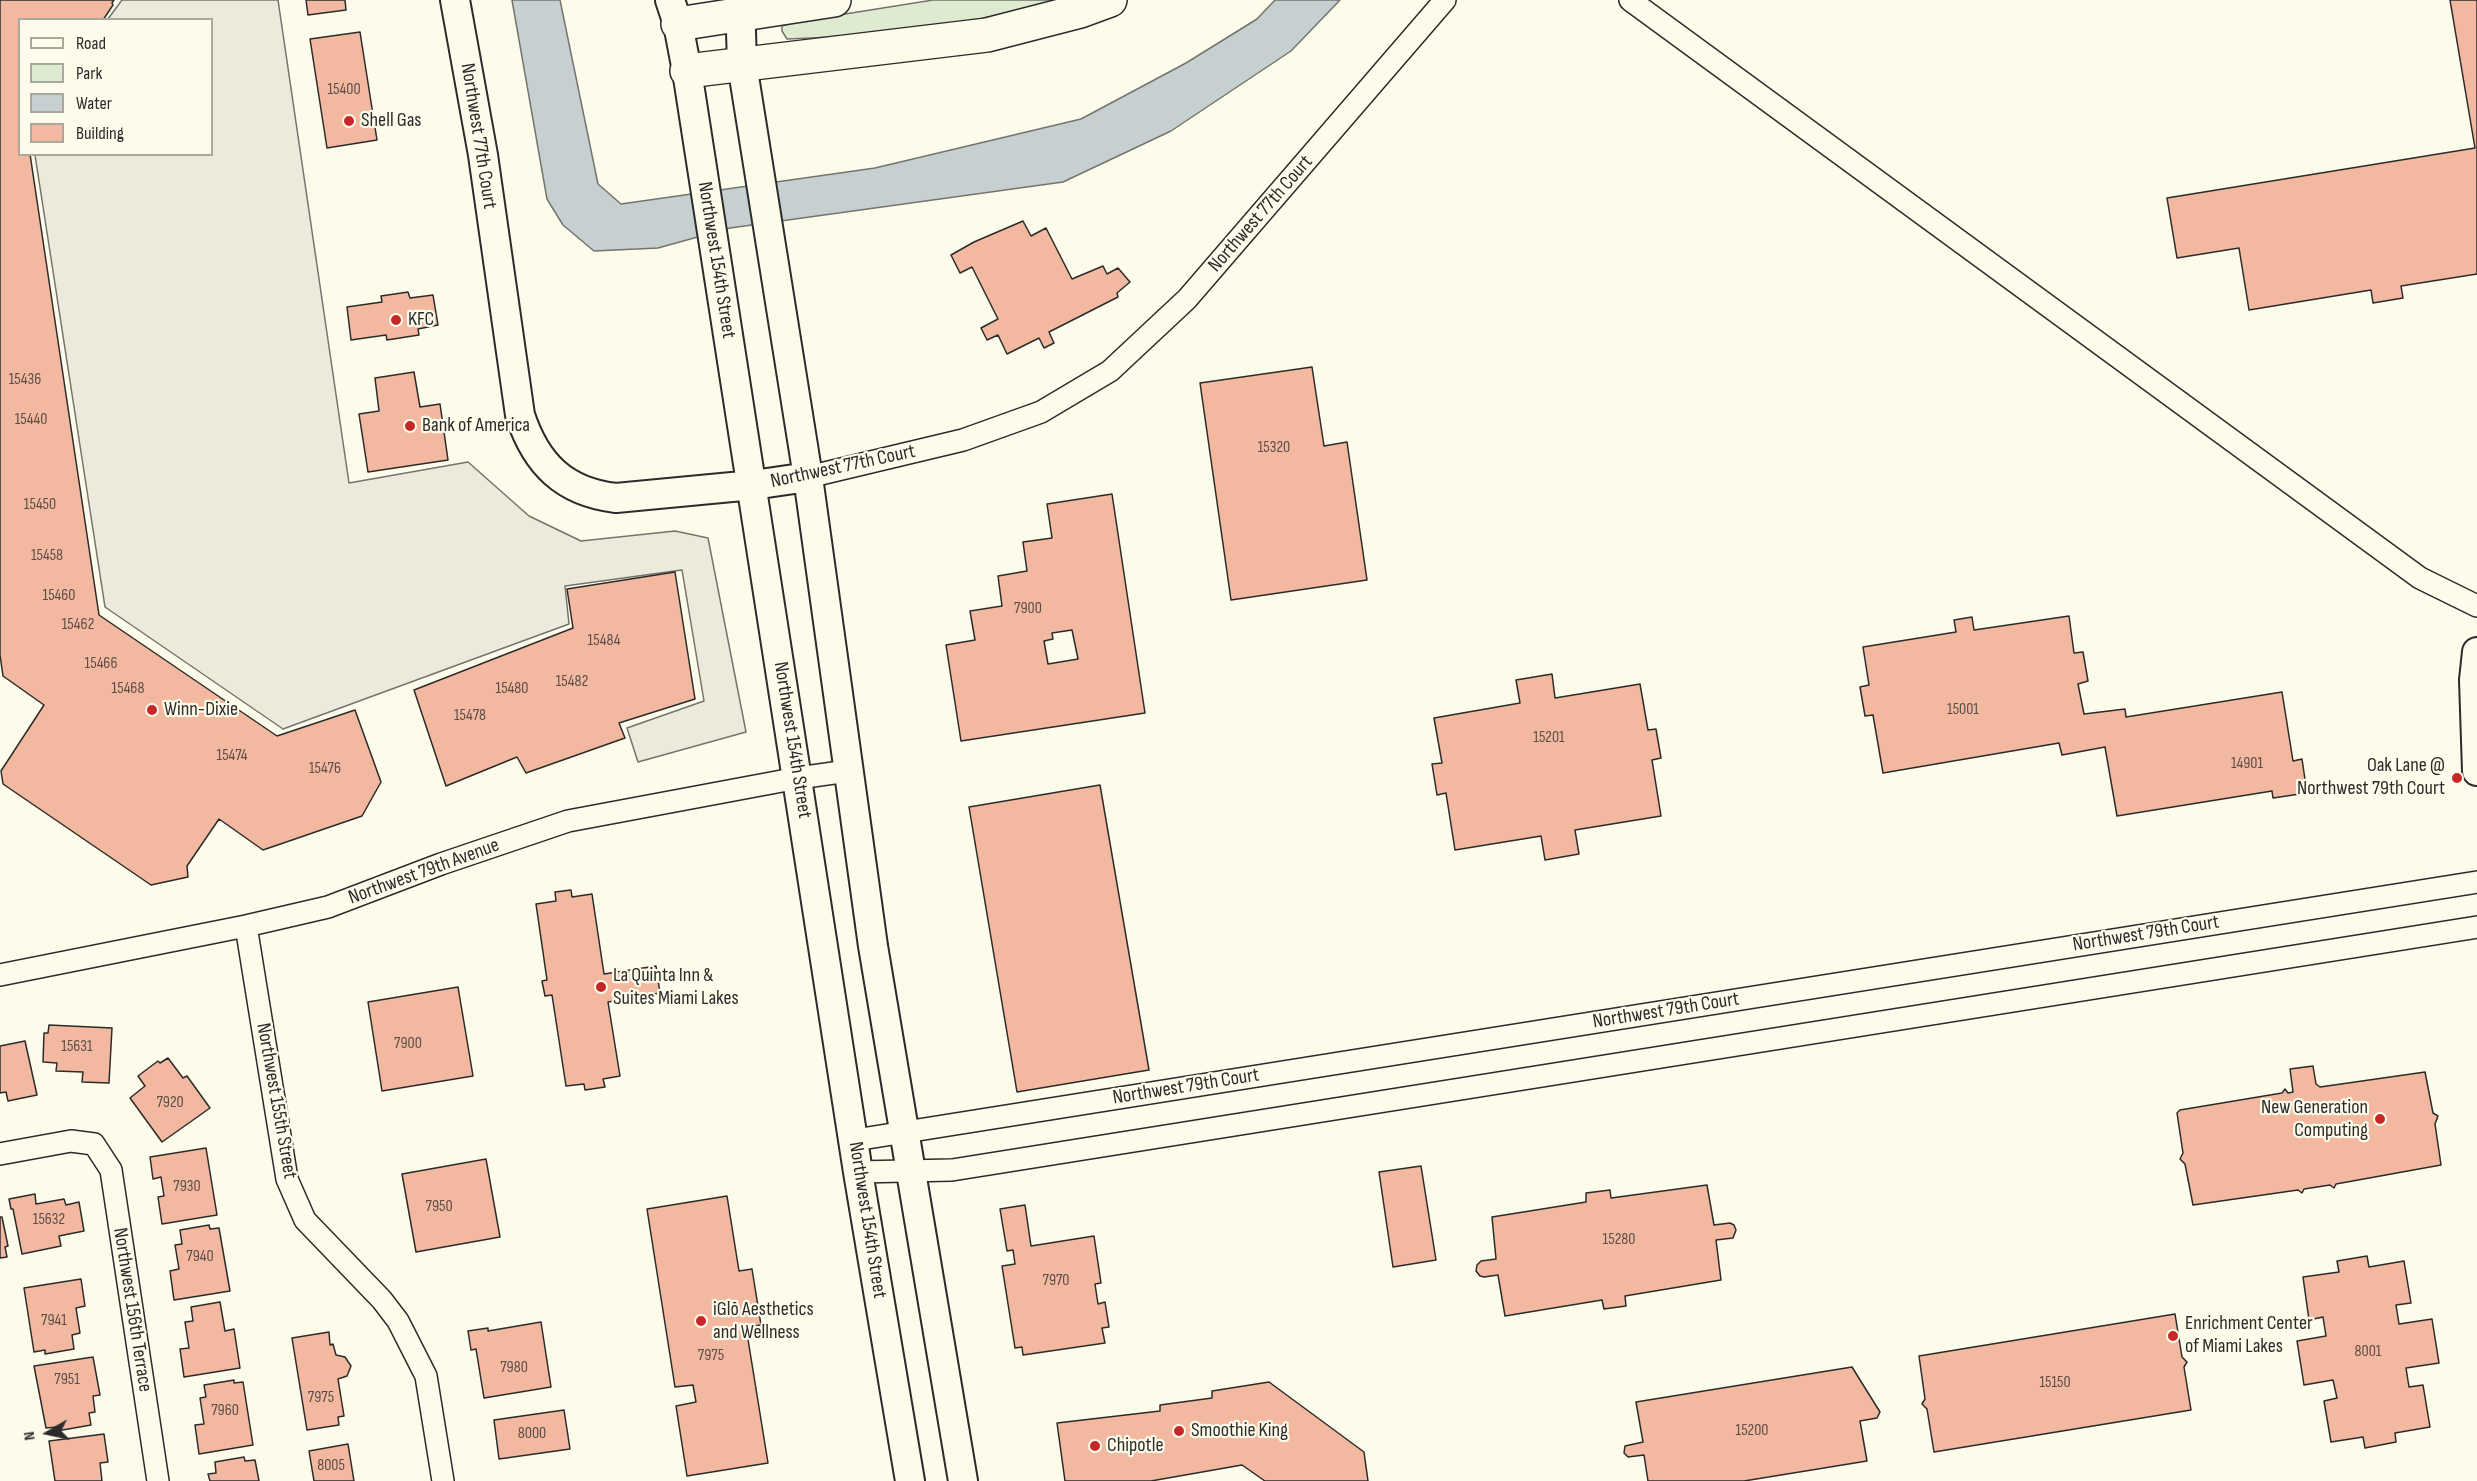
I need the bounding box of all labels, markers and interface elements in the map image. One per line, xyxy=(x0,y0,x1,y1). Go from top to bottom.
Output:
legend xyxy=(18,18,213,156)
text: Road xyxy=(76,33,106,54)
street label: Northwest 77th Court xyxy=(455,61,501,211)
text: Park xyxy=(76,63,102,84)
house number: 15400 xyxy=(327,80,361,100)
text: Water xyxy=(76,93,112,114)
place label: Shell Gas xyxy=(361,109,422,133)
marker: Shell Gas xyxy=(342,114,356,128)
text: Building xyxy=(76,123,124,144)
street label: Northwest 77th Court xyxy=(1204,151,1318,277)
street label: Northwest 154th Street xyxy=(692,180,740,340)
place label: KFC xyxy=(408,308,434,332)
marker: KFC xyxy=(389,313,403,327)
house number: 15436 xyxy=(9,370,41,390)
house number: 15440 xyxy=(15,410,47,430)
place label: Bank of America xyxy=(422,414,530,438)
marker: Bank of America xyxy=(403,419,417,433)
house number: 15320 xyxy=(1258,438,1290,458)
street label: Northwest 77th Court xyxy=(769,440,917,494)
house number: 15450 xyxy=(24,495,56,515)
house number: 15458 xyxy=(31,546,63,566)
house number: 15460 xyxy=(43,586,75,606)
house number: 7900 xyxy=(1014,599,1042,619)
house number: 15462 xyxy=(62,615,94,635)
house number: 15484 xyxy=(588,631,620,651)
house number: 15466 xyxy=(85,654,117,674)
street label: Northwest 154th Street xyxy=(768,660,816,820)
house number: 15482 xyxy=(556,672,588,692)
house number: 15468 xyxy=(112,679,144,699)
house number: 15480 xyxy=(496,679,528,699)
place label: Winn-Dixie xyxy=(164,698,238,722)
house number: 15001 xyxy=(1947,700,1979,720)
marker: Winn-Dixie xyxy=(145,703,159,717)
house number: 15478 xyxy=(454,706,486,726)
house number: 15201 xyxy=(1533,728,1565,748)
house number: 15474 xyxy=(217,746,247,766)
house number: 14901 xyxy=(2231,754,2263,774)
place label: Oak Lane @ Northwest 79th Court xyxy=(2297,754,2445,801)
house number: 15476 xyxy=(309,759,341,779)
marker: Oak Lane @ Northwest 79th Court xyxy=(2450,771,2464,785)
street label: Northwest 79th Avenue xyxy=(345,834,503,910)
street label: Northwest 79th Court xyxy=(2071,911,2221,957)
place label: La Quinta Inn & Suites Miami Lakes xyxy=(613,964,739,1011)
marker: La Quinta Inn & Suites Miami Lakes xyxy=(594,980,608,994)
street label: Northwest 79th Court xyxy=(1591,988,1741,1034)
street label: Northwest 155th Street xyxy=(250,1021,302,1181)
house number: 7900 xyxy=(394,1034,422,1054)
house number: 15631 xyxy=(61,1037,93,1057)
street label: Northwest 79th Court xyxy=(1111,1064,1261,1110)
house number: 7920 xyxy=(156,1093,184,1113)
place label: New Generation Computing xyxy=(2261,1096,2368,1143)
marker: New Generation Computing xyxy=(2373,1112,2387,1126)
street label: Northwest 154th Street xyxy=(843,1140,891,1300)
house number: 7930 xyxy=(173,1177,201,1197)
house number: 7950 xyxy=(425,1197,453,1217)
house number: 15632 xyxy=(33,1210,65,1230)
street label: Northwest 156th Terrace xyxy=(107,1226,157,1394)
house number: 15280 xyxy=(1603,1230,1635,1250)
house number: 7940 xyxy=(186,1247,214,1267)
house number: 7970 xyxy=(1043,1271,1069,1291)
place label: iGlō Aesthetics and Wellness xyxy=(713,1298,814,1345)
house number: 7941 xyxy=(41,1311,67,1331)
place label: Enrichment Center of Miami Lakes xyxy=(2185,1312,2313,1359)
marker: iGlō Aesthetics and Wellness xyxy=(694,1314,708,1328)
marker: Enrichment Center of Miami Lakes xyxy=(2166,1329,2180,1343)
house number: 8001 xyxy=(2355,1342,2381,1362)
house number: 7975 xyxy=(698,1346,724,1366)
house number: 7980 xyxy=(500,1358,528,1378)
house number: 7951 xyxy=(54,1370,80,1390)
house number: 15150 xyxy=(2039,1373,2071,1393)
house number: 7975 xyxy=(308,1388,334,1408)
house number: 7960 xyxy=(211,1401,239,1421)
north arrow xyxy=(18,1403,78,1463)
place label: Smoothie King xyxy=(1191,1419,1288,1443)
house number: 15200 xyxy=(1736,1421,1768,1441)
house number: 8000 xyxy=(518,1424,546,1444)
marker: Smoothie King xyxy=(1172,1424,1186,1438)
text: N xyxy=(20,1430,40,1442)
place label: Chipotle xyxy=(1107,1434,1163,1458)
marker: Chipotle xyxy=(1088,1439,1102,1453)
house number: 8005 xyxy=(317,1456,345,1476)

